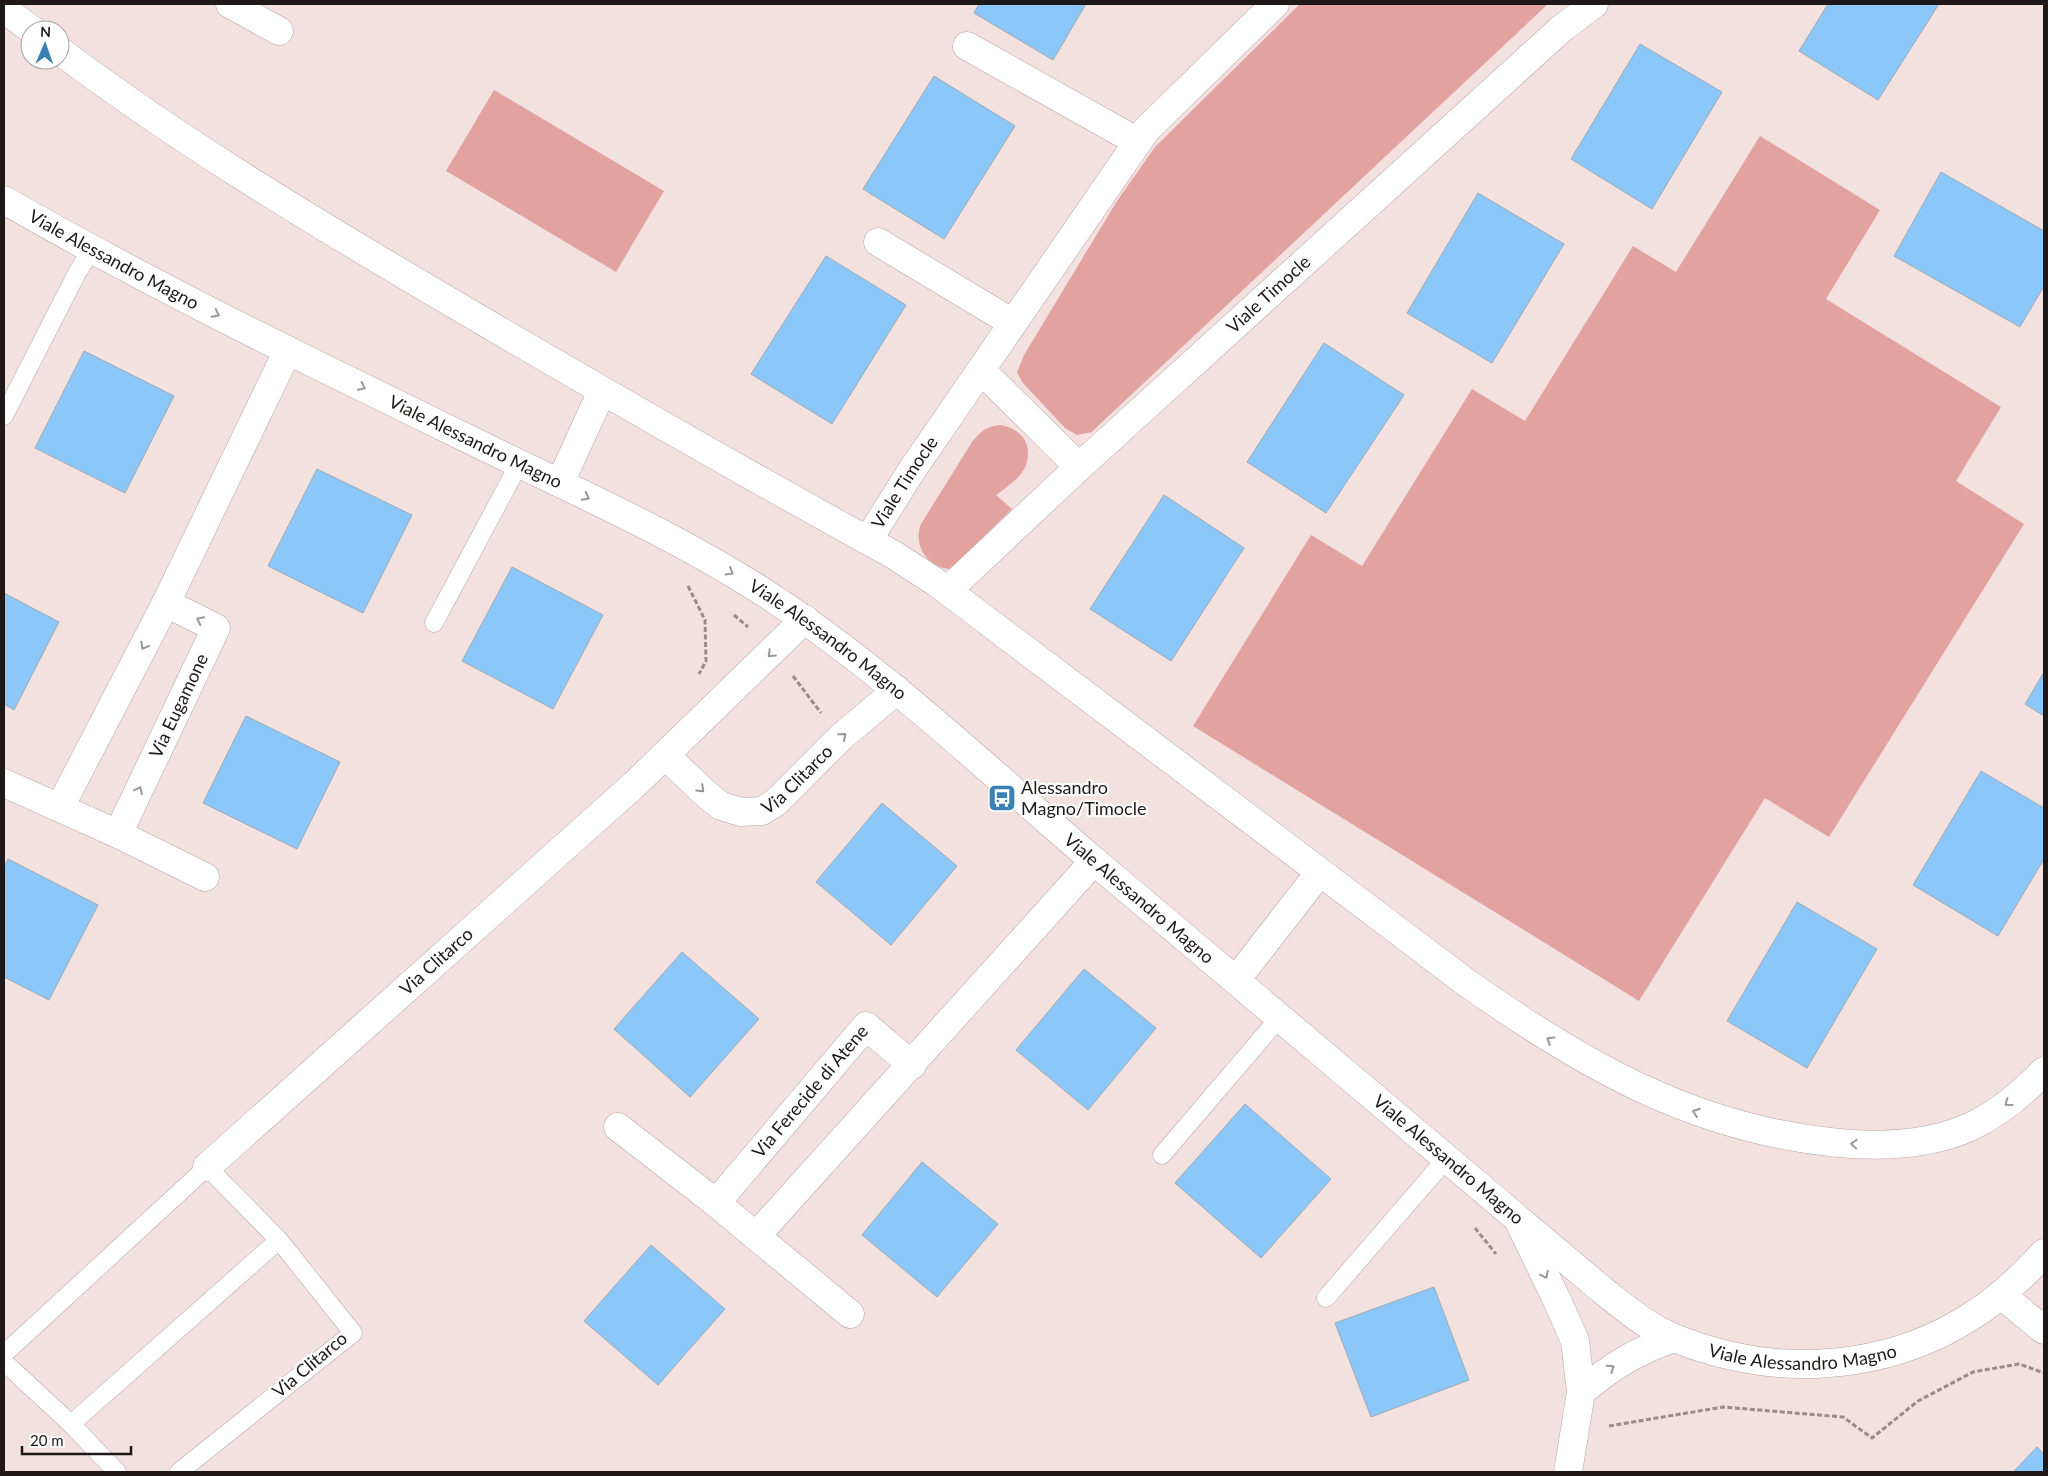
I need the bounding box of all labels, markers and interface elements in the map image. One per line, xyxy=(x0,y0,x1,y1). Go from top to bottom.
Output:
north arrow xyxy=(20,20,70,70)
text: N xyxy=(40,23,51,40)
street label: Viale Alessandro Magno xyxy=(25,204,203,314)
street label: Viale Timocle xyxy=(1222,250,1314,338)
one-way arrow xyxy=(211,308,220,318)
one-way arrow xyxy=(357,380,366,391)
street label: Viale Alessandro Magno xyxy=(385,390,566,493)
street label: Viale Timocle xyxy=(866,432,942,532)
one-way arrow xyxy=(581,490,590,500)
one-way arrow xyxy=(725,566,734,576)
street label: Viale Alessandro Magno xyxy=(745,574,912,704)
one-way arrow xyxy=(197,616,206,626)
one-way arrow xyxy=(140,641,150,650)
one-way arrow xyxy=(767,648,776,657)
street label: Via Eugamone xyxy=(144,650,212,761)
one-way arrow xyxy=(838,733,847,742)
street label: Via Clitarco xyxy=(757,740,837,818)
place label: Alessandro Magno/Timocle xyxy=(1021,776,1146,819)
one-way arrow xyxy=(695,783,704,792)
bus stop icon: Alessandro Magno/Timocle xyxy=(987,783,1017,813)
one-way arrow xyxy=(133,786,143,795)
street label: Viale Alessandro Magno xyxy=(1060,828,1219,968)
street label: Via Clitarco xyxy=(395,922,477,999)
street label: Via Ferecide di Atene xyxy=(747,1020,872,1162)
one-way arrow xyxy=(1547,1036,1556,1046)
street label: Viale Alessandro Magno xyxy=(1369,1089,1529,1229)
one-way arrow xyxy=(2004,1097,2014,1106)
one-way arrow xyxy=(1692,1108,1700,1118)
one-way arrow xyxy=(1850,1138,1858,1149)
one-way arrow xyxy=(1539,1270,1549,1279)
street label: Via Clitarco xyxy=(267,1327,351,1402)
street label: Viale Alessandro Magno xyxy=(1706,1338,1899,1374)
one-way arrow xyxy=(1605,1365,1615,1374)
scale bar xyxy=(22,1424,131,1456)
text: 20 m xyxy=(30,1431,64,1449)

